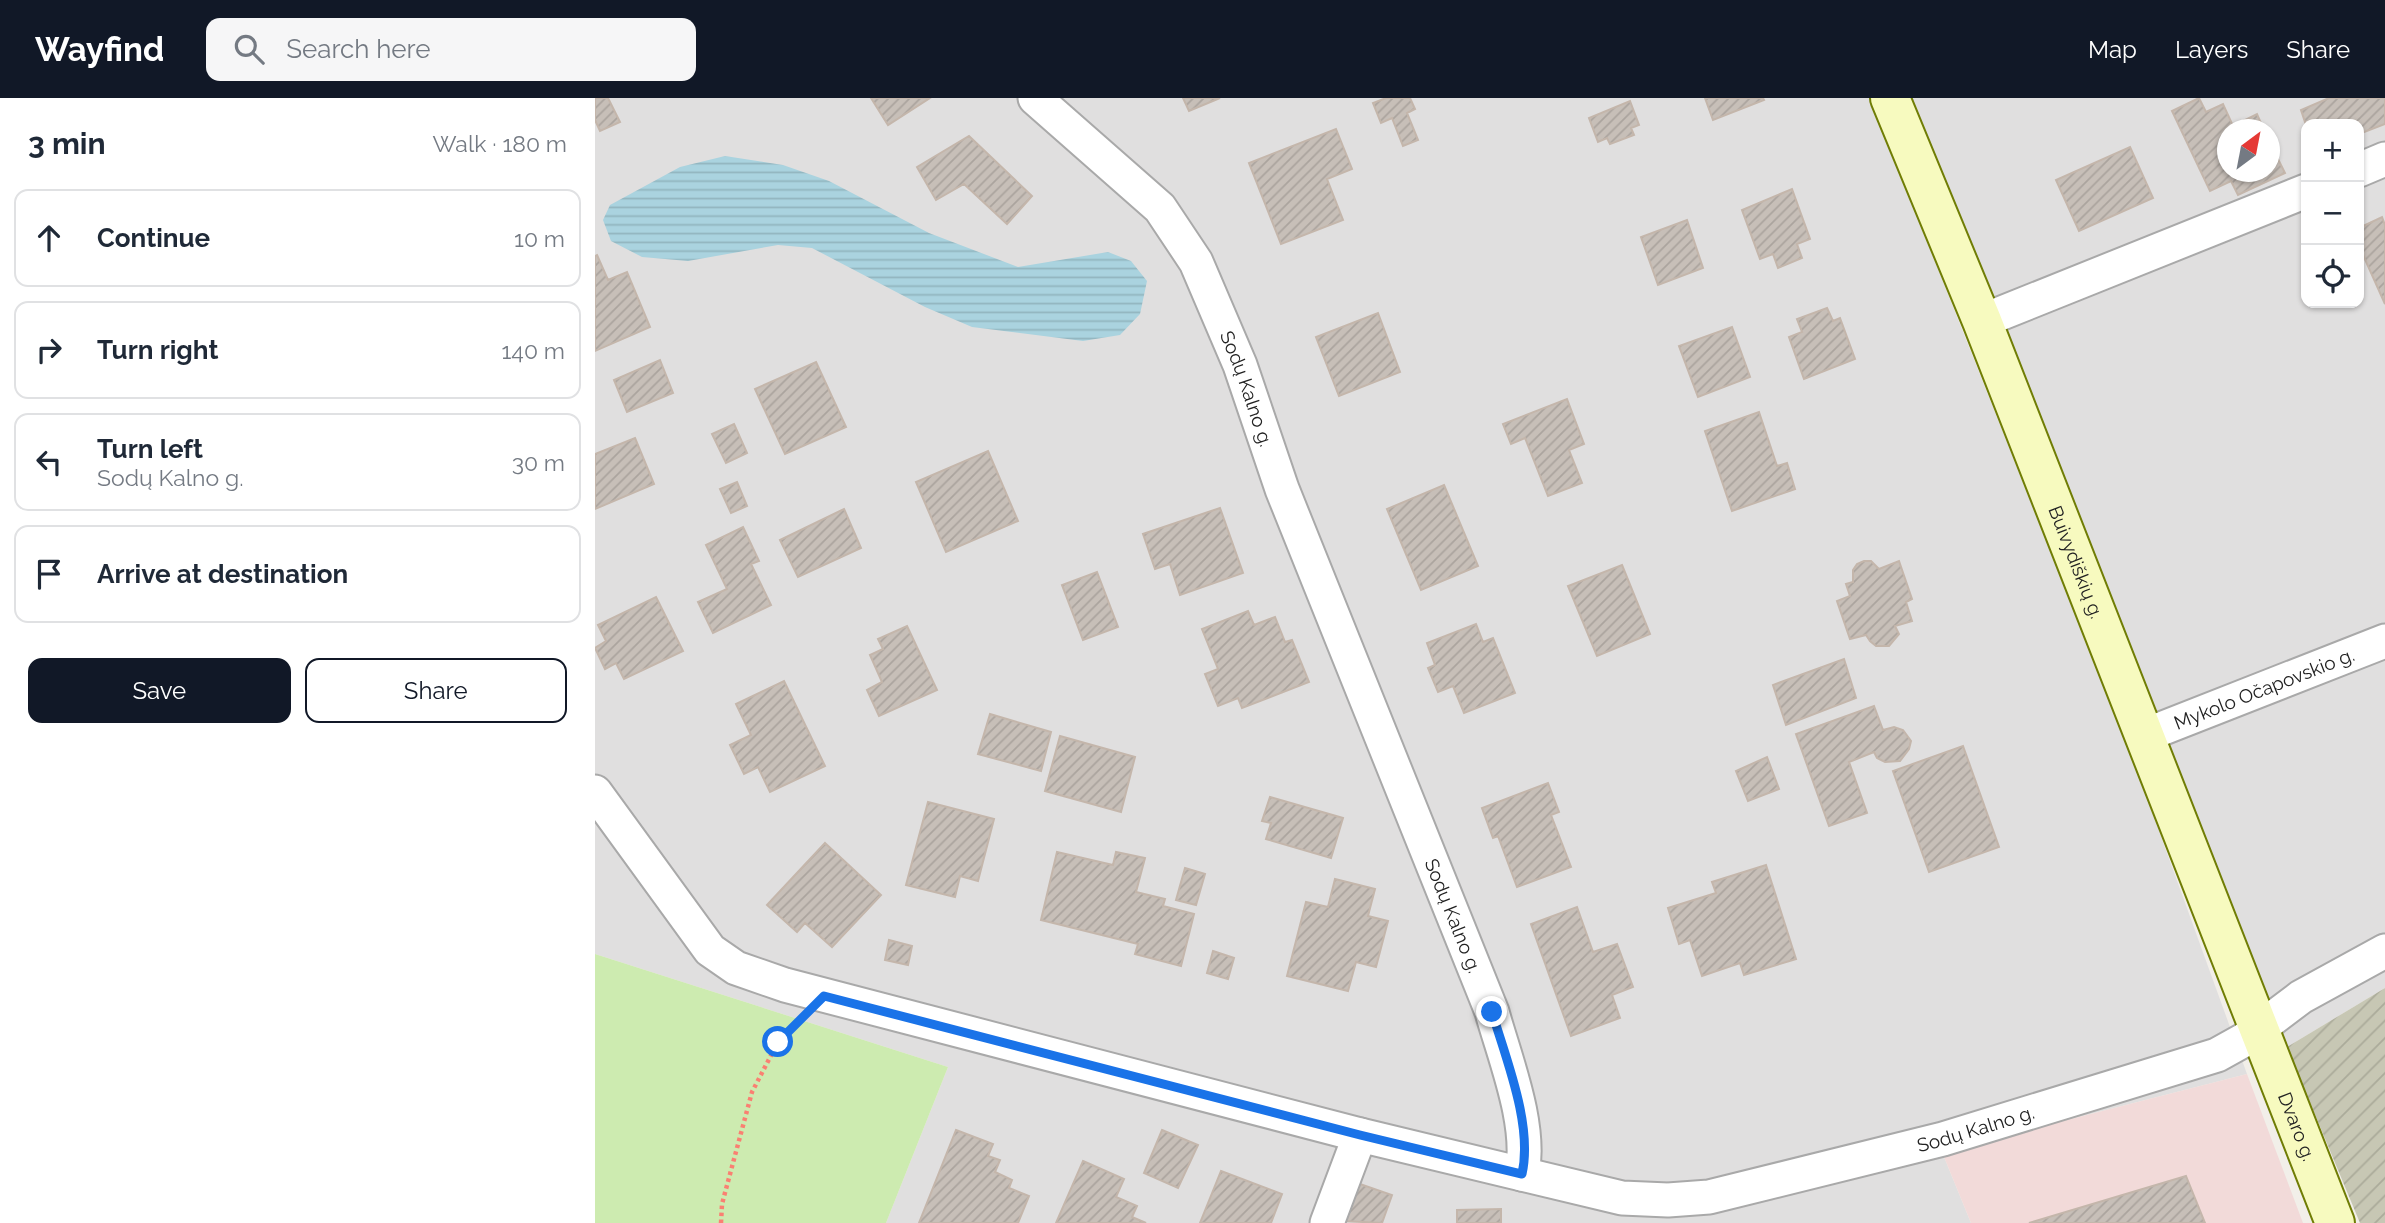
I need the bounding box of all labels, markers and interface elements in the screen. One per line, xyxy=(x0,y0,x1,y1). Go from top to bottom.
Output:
search box xyxy=(206,18,696,81)
text: Wayfind xyxy=(35,30,164,69)
icon: search xyxy=(230,30,268,68)
text: Search here xyxy=(286,34,431,64)
text: Map xyxy=(2088,35,2137,64)
text: Layers xyxy=(2175,35,2248,64)
text: Share xyxy=(2286,35,2350,64)
north arrow xyxy=(2217,119,2280,182)
map controls xyxy=(2301,119,2364,308)
button: + xyxy=(2301,119,2364,182)
text: 3 min xyxy=(28,126,106,161)
text: Walk · 180 m xyxy=(433,130,567,157)
button: − xyxy=(2301,182,2364,245)
icon: ahead xyxy=(30,219,68,257)
text: Continue xyxy=(97,223,210,253)
text: 10 m xyxy=(514,225,565,252)
button: locate xyxy=(2301,245,2364,308)
street label: Sodų Kalno g. xyxy=(1216,328,1278,449)
icon: right xyxy=(30,331,68,369)
text: Turn right xyxy=(97,335,218,365)
text: 140 m xyxy=(502,337,565,364)
text: Turn left xyxy=(97,434,203,464)
icon: left xyxy=(30,443,68,481)
text: 30 m xyxy=(512,449,565,476)
text: Sodų Kalno g. xyxy=(97,464,244,491)
street label: Buivydiškių g. xyxy=(2044,502,2108,621)
icon: arrive xyxy=(30,555,68,593)
text: Arrive at destination xyxy=(97,559,348,589)
street label: Mykolo Očapovskio g. xyxy=(2171,643,2357,734)
button: Save xyxy=(28,658,291,723)
button: Share xyxy=(305,658,567,723)
street label: Sodų Kalno g. xyxy=(1420,855,1486,976)
route end xyxy=(1476,996,1507,1027)
route start xyxy=(762,1026,793,1057)
street label: Dvaro g. xyxy=(2274,1089,2320,1164)
street label: Sodų Kalno g. xyxy=(1915,1101,2037,1156)

